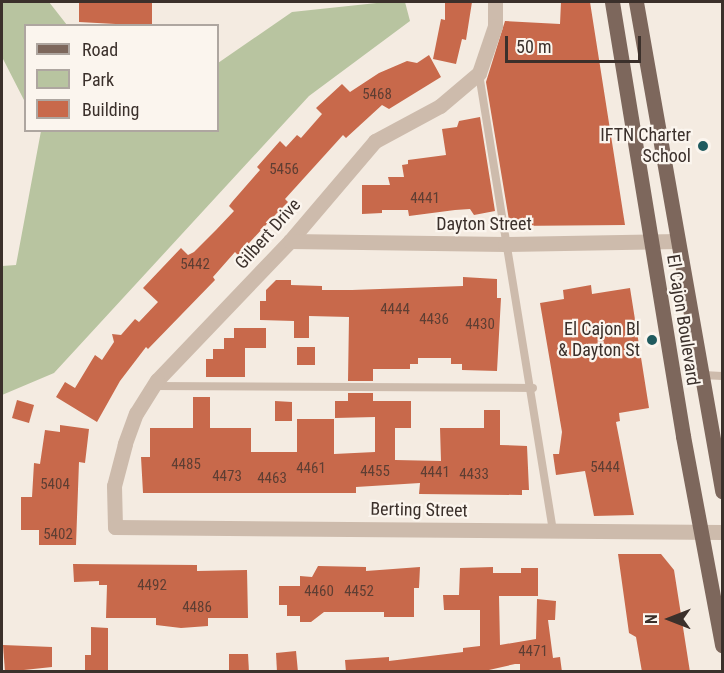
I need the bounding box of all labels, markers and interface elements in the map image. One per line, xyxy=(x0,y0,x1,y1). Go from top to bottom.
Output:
legend xyxy=(24,24,219,132)
scale bar xyxy=(508,24,644,62)
text: 50 m xyxy=(516,36,551,57)
text: Road xyxy=(82,39,118,60)
text: Park xyxy=(82,69,114,90)
house number: 5468 xyxy=(362,86,392,104)
text: Building xyxy=(82,99,139,120)
place label: IFTN Charter School xyxy=(600,125,691,168)
marker: IFTN Charter School xyxy=(696,139,710,153)
house number: 5456 xyxy=(269,161,299,179)
house number: 4441 xyxy=(410,190,440,208)
street label: Gilbert Drive xyxy=(231,194,305,274)
street label: Dayton Street xyxy=(436,213,532,235)
street label: El Cajon Boulevard xyxy=(662,253,704,387)
house number: 5442 xyxy=(180,256,210,274)
house number: 4444 xyxy=(380,301,410,319)
house number: 4436 xyxy=(419,311,449,329)
house number: 4430 xyxy=(465,316,495,334)
place label: El Cajon Bl & Dayton St xyxy=(558,319,640,362)
marker: El Cajon Bl & Dayton St xyxy=(645,333,659,347)
house number: 4485 xyxy=(171,456,201,474)
house number: 5444 xyxy=(590,459,620,477)
house number: 4461 xyxy=(296,460,326,478)
house number: 4455 xyxy=(360,463,390,481)
house number: 4441 xyxy=(420,464,450,482)
house number: 4433 xyxy=(459,466,489,484)
house number: 4473 xyxy=(212,468,242,486)
house number: 4463 xyxy=(257,470,287,488)
house number: 5404 xyxy=(40,476,70,494)
street label: Berting Street xyxy=(370,498,468,522)
house number: 5402 xyxy=(43,526,73,544)
house number: 4492 xyxy=(137,577,167,595)
house number: 4460 xyxy=(304,583,334,601)
house number: 4452 xyxy=(344,583,374,601)
north arrow xyxy=(640,589,700,649)
house number: 4486 xyxy=(182,599,212,617)
text: N xyxy=(642,614,661,624)
house number: 4471 xyxy=(518,643,548,661)

